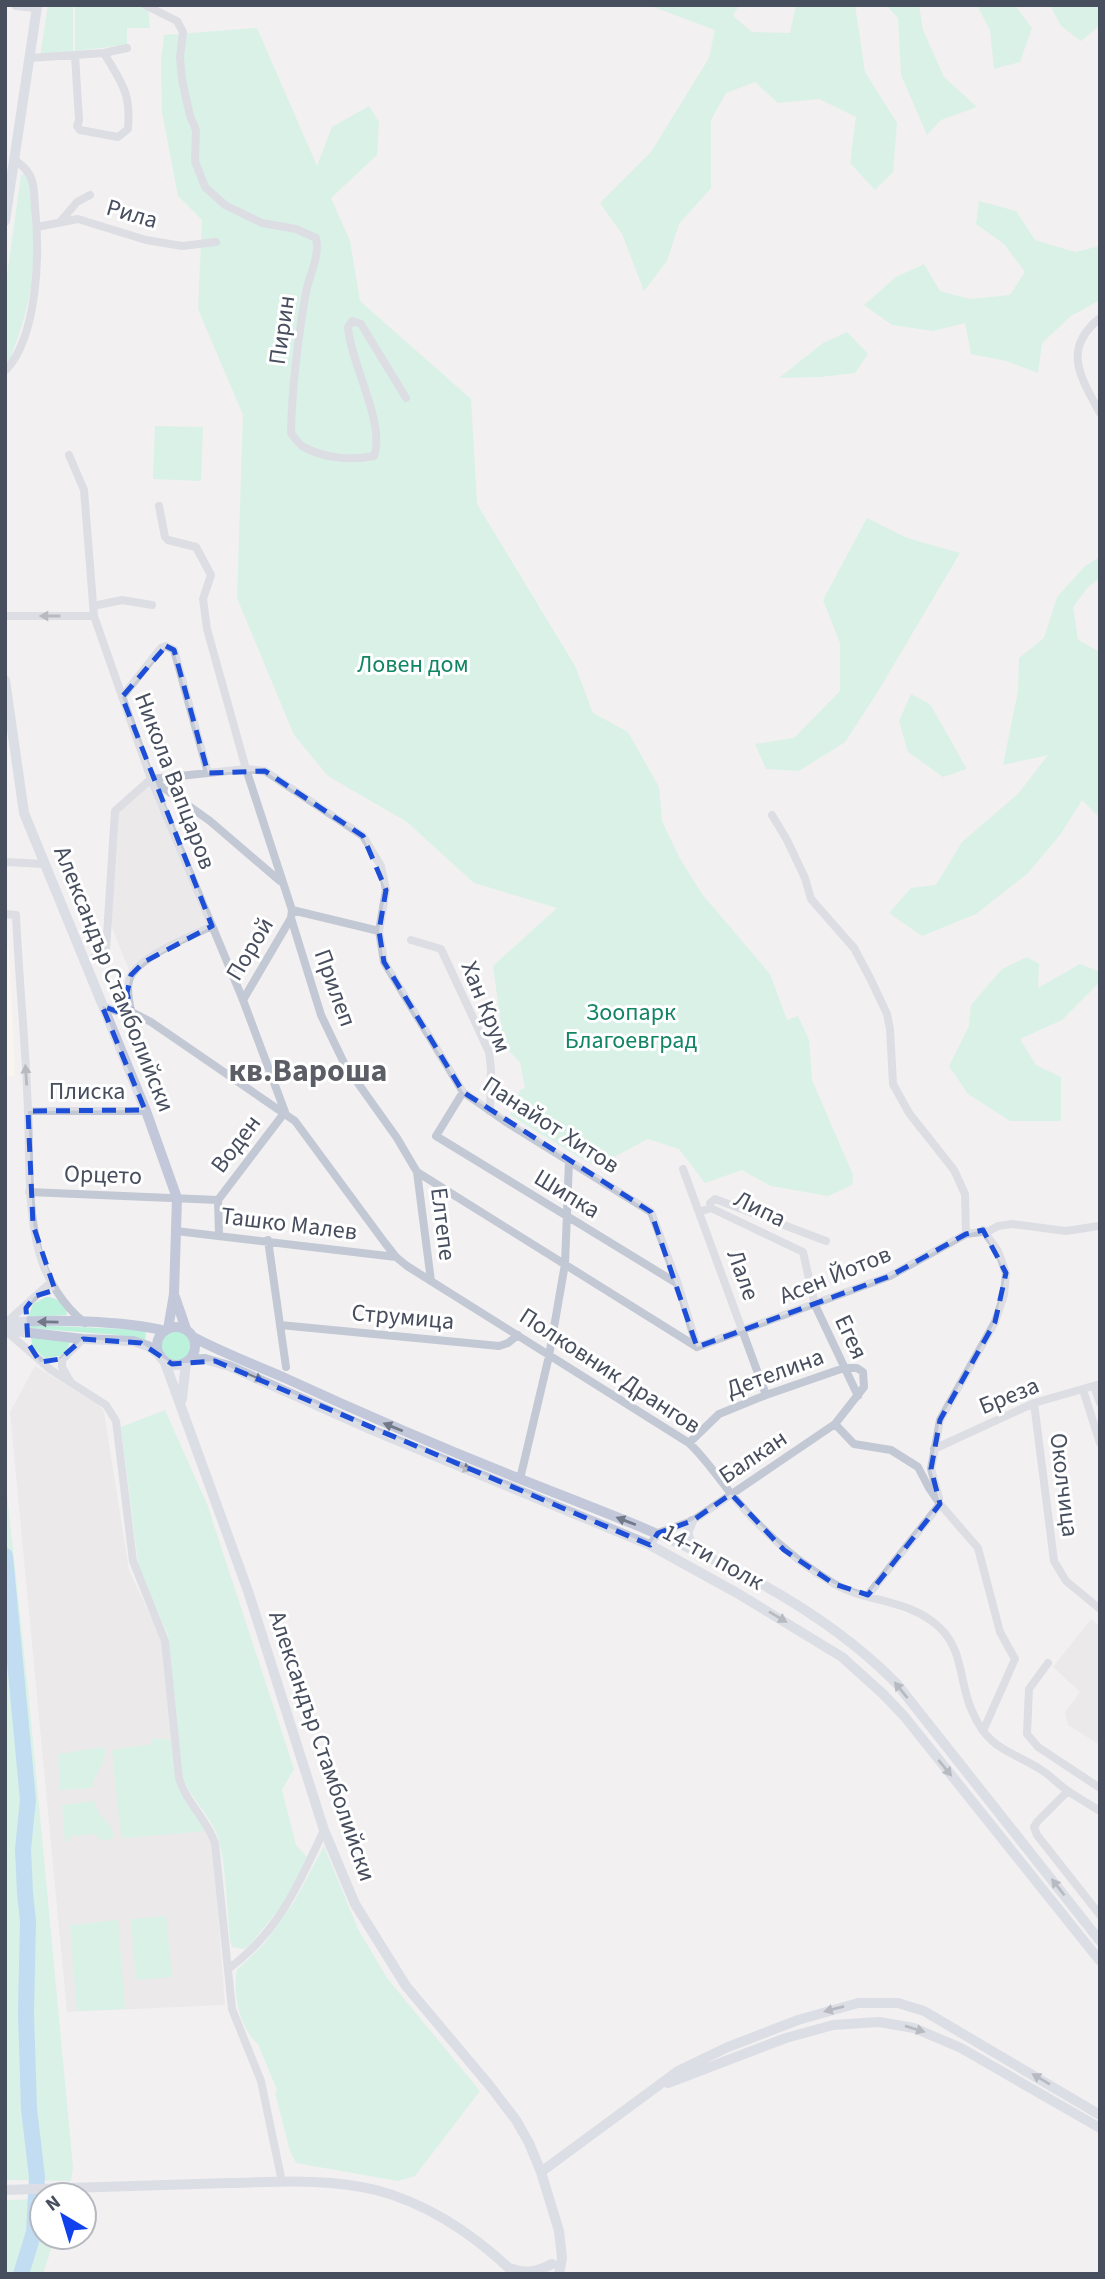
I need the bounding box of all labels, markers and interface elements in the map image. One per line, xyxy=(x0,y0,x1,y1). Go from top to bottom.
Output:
street label: Рила xyxy=(102,190,162,238)
street label: Пирин xyxy=(260,293,304,367)
one-way arrow xyxy=(38,610,60,622)
park label: Ловен дом xyxy=(357,647,469,682)
street label: Никола Вапцаров xyxy=(125,687,225,875)
street label: Александър Стамболийски xyxy=(45,841,183,1117)
street label: Порой xyxy=(217,911,283,987)
street label: Прилеп xyxy=(305,944,365,1032)
street label: Хан Крум xyxy=(452,956,520,1058)
park label: Зоопарк Благоевград xyxy=(565,995,697,1058)
district label: кв.Вароша xyxy=(229,1048,387,1094)
one-way arrow xyxy=(20,1063,31,1085)
street label: Панайот Хитов xyxy=(476,1068,626,1182)
street label: Плиска xyxy=(49,1074,125,1109)
street label: Воден xyxy=(202,1107,270,1181)
street label: Орцето xyxy=(63,1156,143,1194)
street label: Шипка xyxy=(527,1161,607,1227)
street label: Липа xyxy=(728,1181,792,1237)
street label: Елтепе xyxy=(421,1186,465,1262)
street label: Ташко Малев xyxy=(219,1198,359,1250)
street label: Асен Йотов xyxy=(774,1237,896,1313)
street label: Лале xyxy=(718,1245,768,1305)
street label: Струмица xyxy=(350,1295,456,1339)
street label: Полковник Дрангов xyxy=(512,1299,708,1443)
street label: Егея xyxy=(825,1309,877,1365)
one-way arrow xyxy=(37,1316,59,1328)
street label: Детелина xyxy=(721,1339,829,1407)
street label: Бреза xyxy=(974,1368,1044,1424)
one-way arrow xyxy=(243,1372,264,1383)
one-way arrow xyxy=(382,1421,403,1432)
street label: Балкан xyxy=(712,1421,794,1493)
street label: Околчица xyxy=(1040,1431,1088,1539)
one-way arrow xyxy=(452,1462,473,1473)
one-way arrow xyxy=(616,1515,637,1526)
street label: 14-ти полк xyxy=(656,1515,770,1599)
street label: Александър Стамболийски xyxy=(259,1606,385,1886)
one-way arrow xyxy=(768,1611,787,1624)
one-way arrow xyxy=(894,1681,909,1698)
one-way arrow xyxy=(938,1758,953,1776)
one-way arrow xyxy=(1050,1879,1065,1897)
one-way arrow xyxy=(824,2004,845,2014)
one-way arrow xyxy=(905,2025,926,2035)
one-way arrow xyxy=(1032,2073,1051,2086)
north arrow xyxy=(28,2181,98,2251)
text: N xyxy=(40,2189,67,2218)

